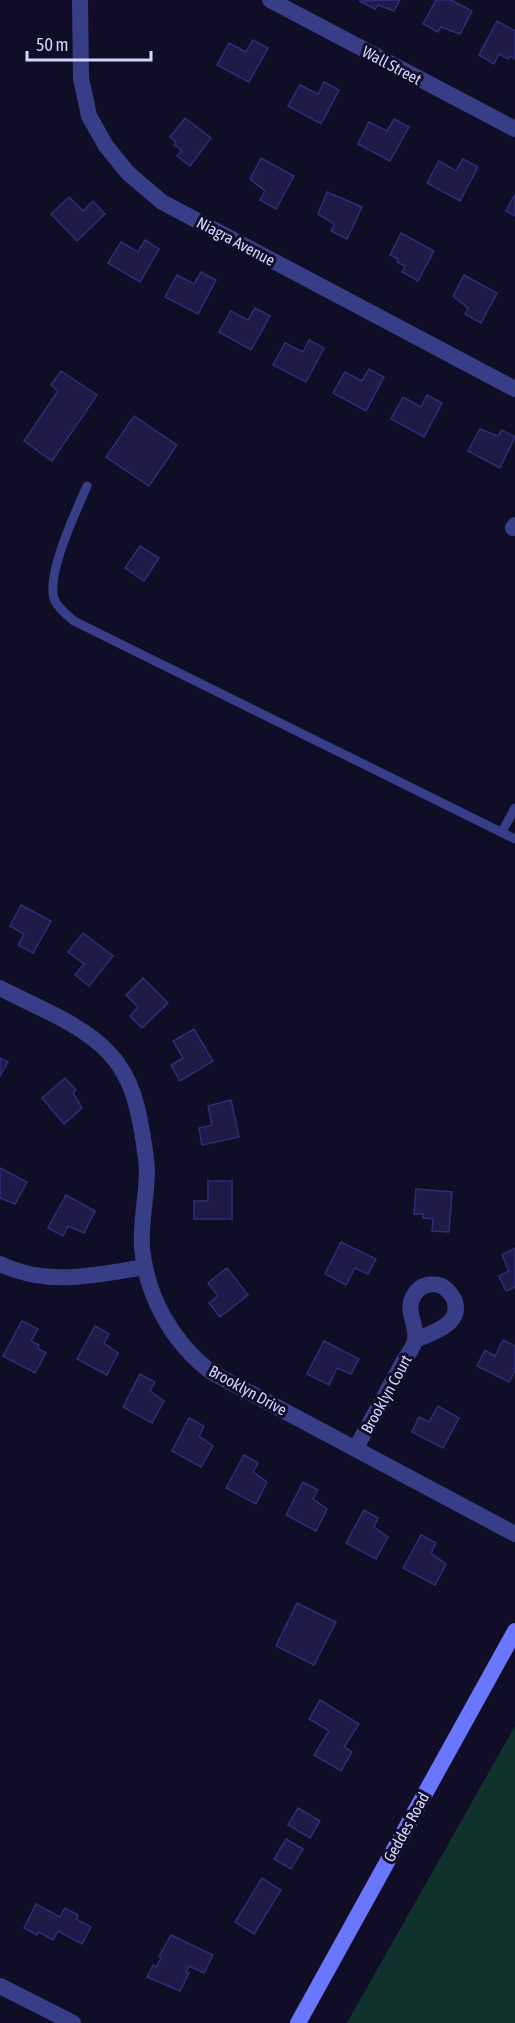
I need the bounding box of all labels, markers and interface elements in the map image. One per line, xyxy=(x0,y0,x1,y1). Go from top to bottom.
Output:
scale bar xyxy=(27,24,152,62)
text: 50 m xyxy=(36,34,68,55)
street label: Wall Street xyxy=(359,42,425,88)
street label: Niagra Avenue xyxy=(193,213,278,270)
street label: Brooklyn Court xyxy=(357,1351,416,1437)
street label: Brooklyn Drive xyxy=(206,1361,290,1420)
street label: Geddes Road xyxy=(380,1789,432,1865)

